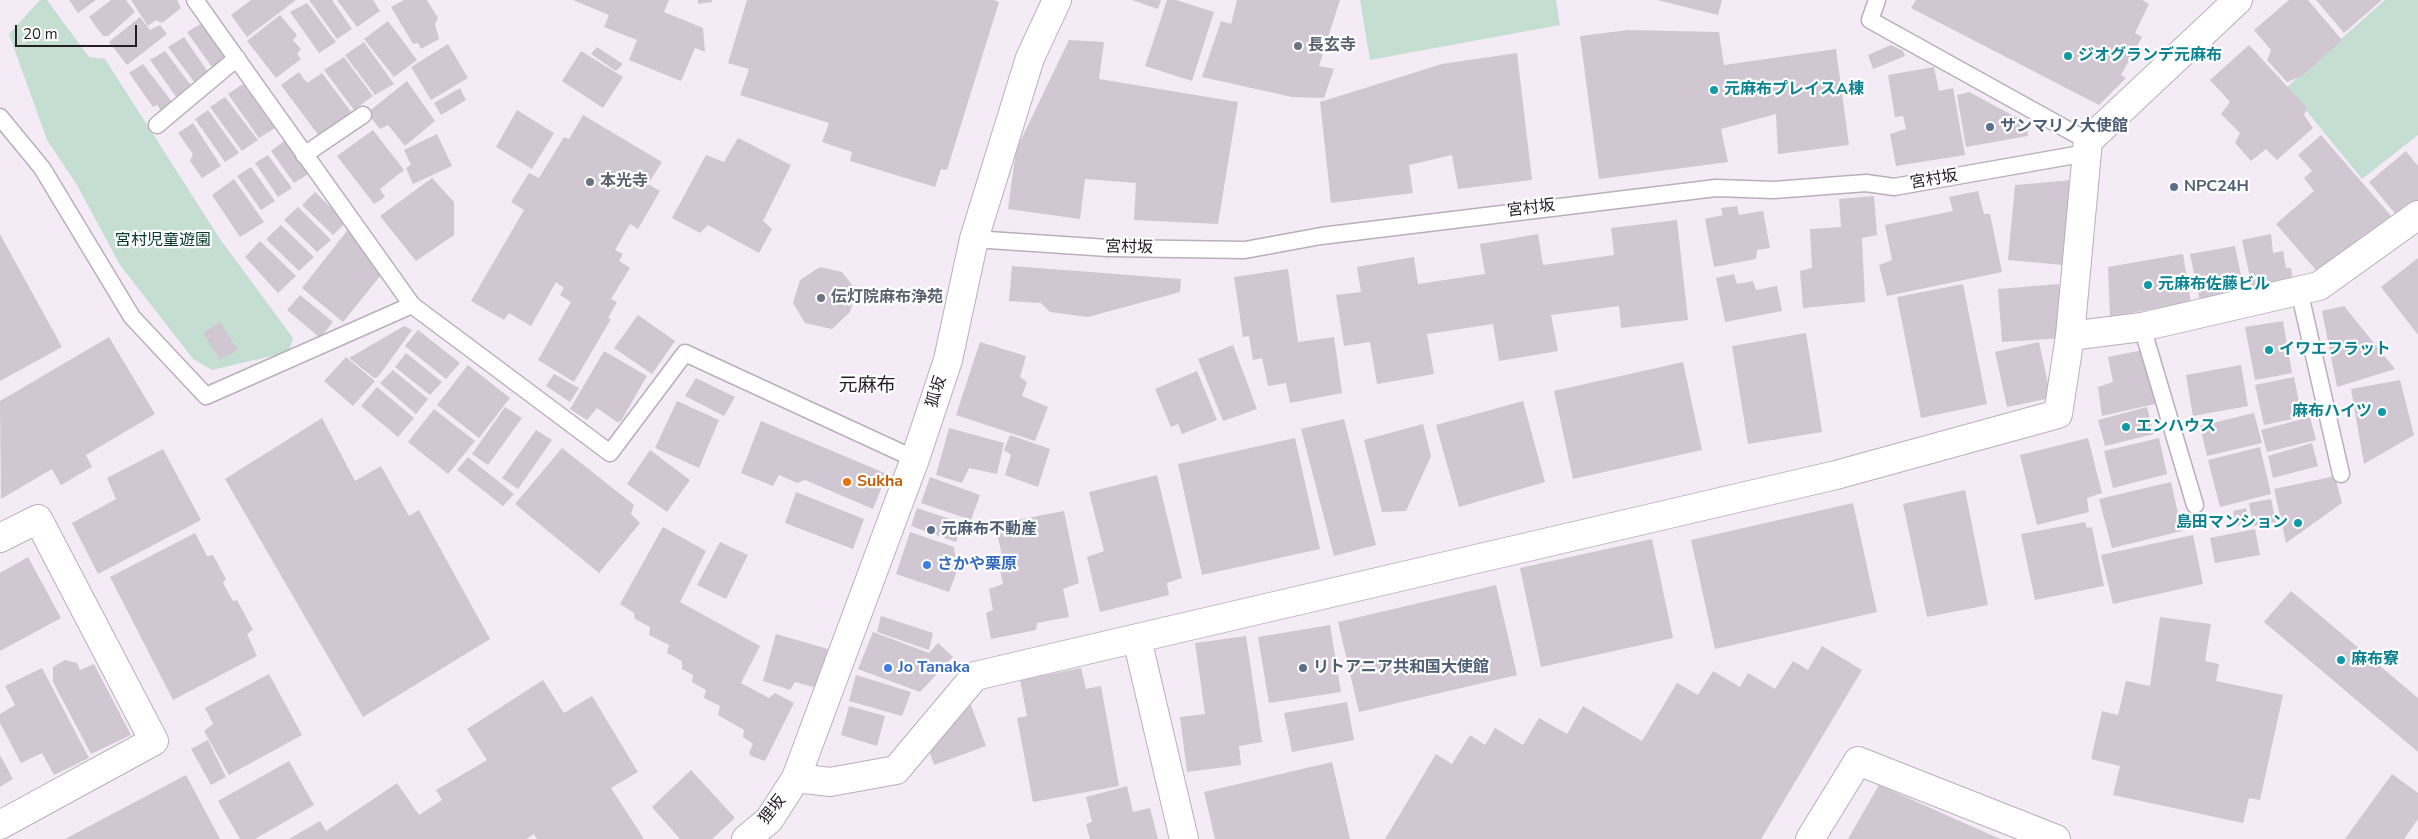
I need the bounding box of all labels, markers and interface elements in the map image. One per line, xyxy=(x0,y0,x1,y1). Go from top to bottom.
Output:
scale bar xyxy=(18,15,140,47)
text: 20 m xyxy=(23,24,58,44)
place label: 長玄寺 xyxy=(1308,36,1356,56)
marker: 長玄寺 xyxy=(1292,40,1304,52)
place label: ジオグランデ元麻布 xyxy=(2078,46,2222,66)
marker: ジオグランデ元麻布 xyxy=(2062,50,2074,62)
place label: 元麻布プレイスA棟 xyxy=(1724,80,1864,100)
marker: 元麻布プレイスA棟 xyxy=(1708,84,1720,96)
place label: サンマリノ大使館 xyxy=(2000,117,2128,137)
marker: サンマリノ大使館 xyxy=(1984,121,1996,133)
street label: 宮村坂 xyxy=(1909,166,1959,194)
place label: 本光寺 xyxy=(600,172,648,192)
marker: 本光寺 xyxy=(584,176,596,188)
place label: NPC24H xyxy=(2184,177,2249,197)
marker: NPC24H xyxy=(2168,181,2180,193)
street label: 宮村坂 xyxy=(1506,197,1556,221)
park label: 宮村児童遊園 xyxy=(115,231,211,251)
street label: 宮村坂 xyxy=(1105,238,1153,258)
place label: 元麻布佐藤ビル xyxy=(2158,275,2270,295)
marker: 元麻布佐藤ビル xyxy=(2142,279,2154,291)
place label: 伝灯院麻布浄苑 xyxy=(831,288,943,308)
marker: 伝灯院麻布浄苑 xyxy=(815,292,827,304)
place label: イワエフラット xyxy=(2279,340,2391,360)
marker: イワエフラット xyxy=(2263,344,2275,356)
street label: 狐坂 xyxy=(923,374,951,410)
district label: 元麻布 xyxy=(839,375,895,397)
place label: 麻布ハイツ xyxy=(2292,402,2372,422)
marker: 麻布ハイツ xyxy=(2376,406,2388,418)
place label: エンハウス xyxy=(2136,417,2216,437)
marker: エンハウス xyxy=(2120,421,2132,433)
place label: Sukha xyxy=(857,472,903,492)
marker: Sukha xyxy=(841,476,853,488)
place label: 島田マンション xyxy=(2176,513,2288,533)
marker: 島田マンション xyxy=(2292,517,2304,529)
place label: 元麻布不動産 xyxy=(941,520,1037,540)
marker: 元麻布不動産 xyxy=(925,524,937,536)
place label: さかや栗原 xyxy=(937,555,1017,575)
marker: さかや栗原 xyxy=(921,559,933,571)
place label: 麻布寮 xyxy=(2351,650,2399,670)
marker: 麻布寮 xyxy=(2335,654,2347,666)
place label: Jo Tanaka xyxy=(898,658,970,678)
place label: リトアニア共和国大使館 xyxy=(1313,658,1489,678)
marker: Jo Tanaka xyxy=(882,662,894,674)
marker: リトアニア共和国大使館 xyxy=(1297,662,1309,674)
street label: 狸坂 xyxy=(756,791,790,829)

